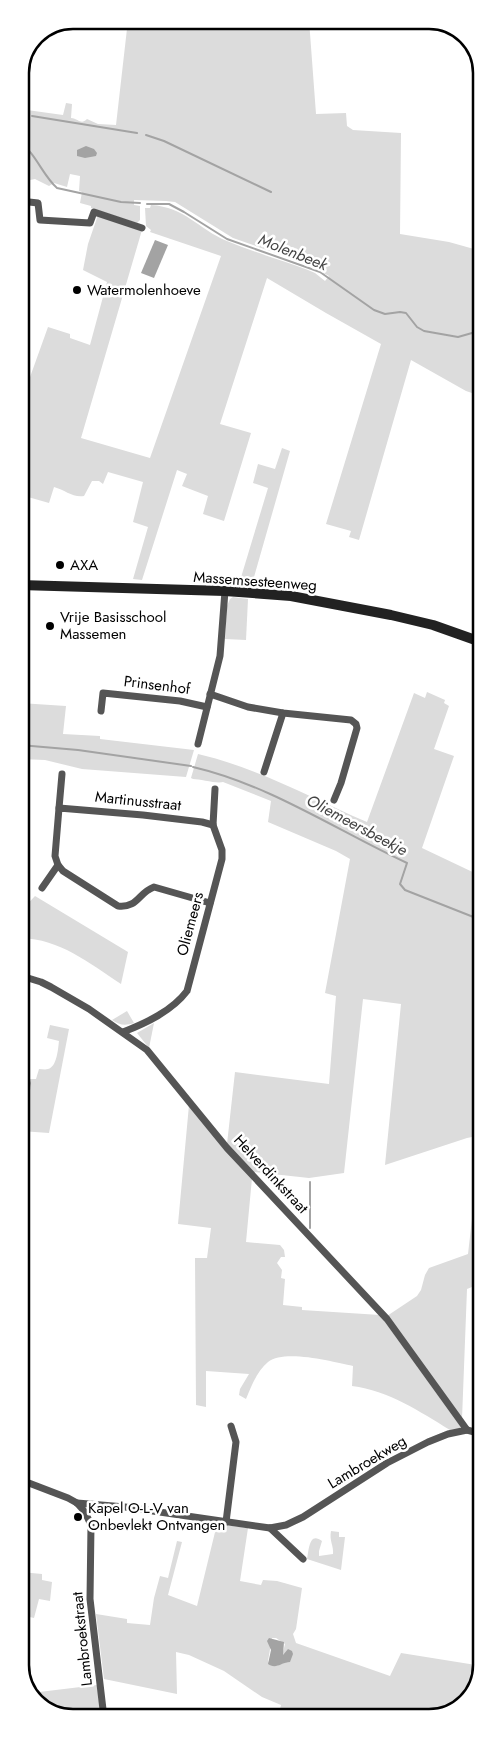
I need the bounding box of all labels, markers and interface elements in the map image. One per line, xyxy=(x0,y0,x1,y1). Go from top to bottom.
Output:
water label: Molenbeek xyxy=(255,228,332,277)
place label: Watermolenhoeve xyxy=(87,279,201,301)
marker: Watermolenhoeve xyxy=(71,284,83,296)
place label: AXA xyxy=(70,554,98,576)
marker: AXA xyxy=(54,559,66,571)
street label: Massemsesteenweg xyxy=(192,566,318,596)
place label: Vrije Basisschool Massemen xyxy=(60,606,166,645)
marker: Vrije Basisschool Massemen xyxy=(44,620,56,632)
street label: Prinsenhof xyxy=(122,670,192,700)
street label: Martinusstraat xyxy=(94,786,183,817)
water label: Oliemeersbeekje xyxy=(303,789,411,861)
street label: Oliemeers xyxy=(171,890,209,958)
street label: Helverdinkstraat xyxy=(229,1130,314,1219)
street label: Lambroekweg xyxy=(324,1430,410,1494)
place label: Kapel O-L-V van Onbevlekt Ontvangen xyxy=(88,1497,225,1536)
marker: Kapel O-L-V van Onbevlekt Ontvangen xyxy=(72,1511,84,1523)
street label: Lambroekstraat xyxy=(66,1590,98,1687)

